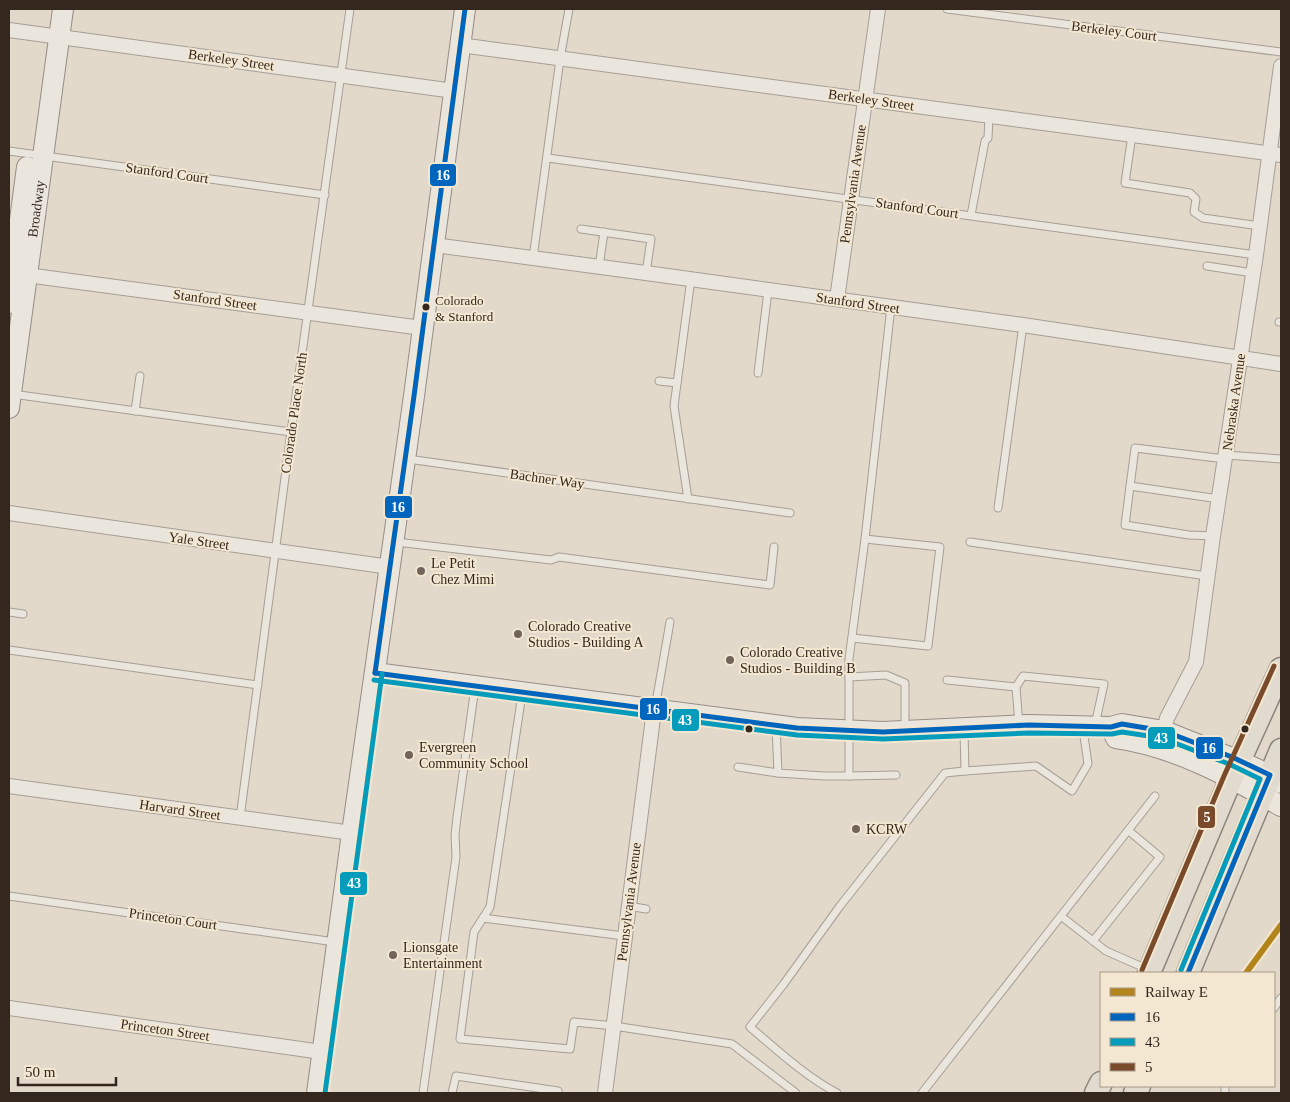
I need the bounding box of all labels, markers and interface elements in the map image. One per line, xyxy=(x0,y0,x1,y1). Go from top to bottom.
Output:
street label: Berkeley Court xyxy=(1070,18,1158,44)
street label: Berkeley Street xyxy=(187,47,275,73)
street label: Berkeley Street xyxy=(827,87,915,113)
street label: Pennsylvania Avenue xyxy=(837,124,869,244)
street label: Stanford Court xyxy=(125,160,210,186)
line badge: 16 xyxy=(429,163,457,187)
text: 16 xyxy=(436,168,450,183)
street label: Broadway xyxy=(25,179,47,238)
street label: Stanford Court xyxy=(875,195,960,221)
street label: Stanford Street xyxy=(172,287,258,313)
street label: Stanford Street xyxy=(815,290,901,316)
place label: Colorado & Stanford xyxy=(435,293,494,324)
marker: Colorado & Stanford xyxy=(421,302,431,312)
street label: Colorado Place North xyxy=(278,352,310,474)
street label: Nebraska Avenue xyxy=(1220,352,1248,452)
street label: Bachner Way xyxy=(509,466,585,492)
line badge: 16 xyxy=(384,495,413,519)
text: 16 xyxy=(391,500,405,515)
street label: Yale Street xyxy=(168,529,230,553)
place label: Le Petit Chez Mimi xyxy=(431,556,494,587)
marker: Le Petit Chez Mimi xyxy=(415,565,427,577)
place label: Colorado Creative Studios - Building A xyxy=(528,619,644,650)
marker: Colorado Creative Studios - Building A xyxy=(512,628,524,640)
place label: Colorado Creative Studios - Building B xyxy=(740,645,856,676)
marker: Colorado Creative Studios - Building B xyxy=(724,654,736,666)
line badge: 16 xyxy=(639,697,668,721)
text: 16 xyxy=(646,702,660,717)
line badge: 43 xyxy=(671,708,700,732)
text: 43 xyxy=(678,713,692,728)
unlabelled marker xyxy=(744,724,754,734)
unlabelled marker xyxy=(1240,724,1250,734)
line badge: 43 xyxy=(1147,726,1176,750)
text: 43 xyxy=(1154,731,1168,746)
line badge: 16 xyxy=(1195,736,1224,760)
place label: Evergreen Community School xyxy=(419,740,528,771)
text: 16 xyxy=(1202,741,1216,756)
marker: Evergreen Community School xyxy=(403,749,415,761)
street label: Harvard Street xyxy=(138,797,222,823)
line badge: 5 xyxy=(1197,805,1216,829)
text: 5 xyxy=(1204,810,1211,825)
place label: KCRW xyxy=(866,822,908,837)
marker: KCRW xyxy=(850,823,862,835)
street label: Pennsylvania Avenue xyxy=(614,842,644,962)
line badge: 43 xyxy=(339,871,368,896)
text: 43 xyxy=(347,876,361,891)
street label: Princeton Court xyxy=(128,905,218,933)
place label: Lionsgate Entertainment xyxy=(403,940,482,971)
marker: Lionsgate Entertainment xyxy=(387,949,399,961)
legend xyxy=(1100,972,1275,1087)
text: Railway E xyxy=(1145,984,1208,1000)
text: 16 xyxy=(1145,1009,1161,1025)
street label: Princeton Street xyxy=(119,1016,211,1044)
text: 43 xyxy=(1145,1034,1160,1050)
scale bar xyxy=(18,1054,115,1086)
text: 5 xyxy=(1145,1059,1153,1075)
text: 50 m xyxy=(25,1064,56,1080)

